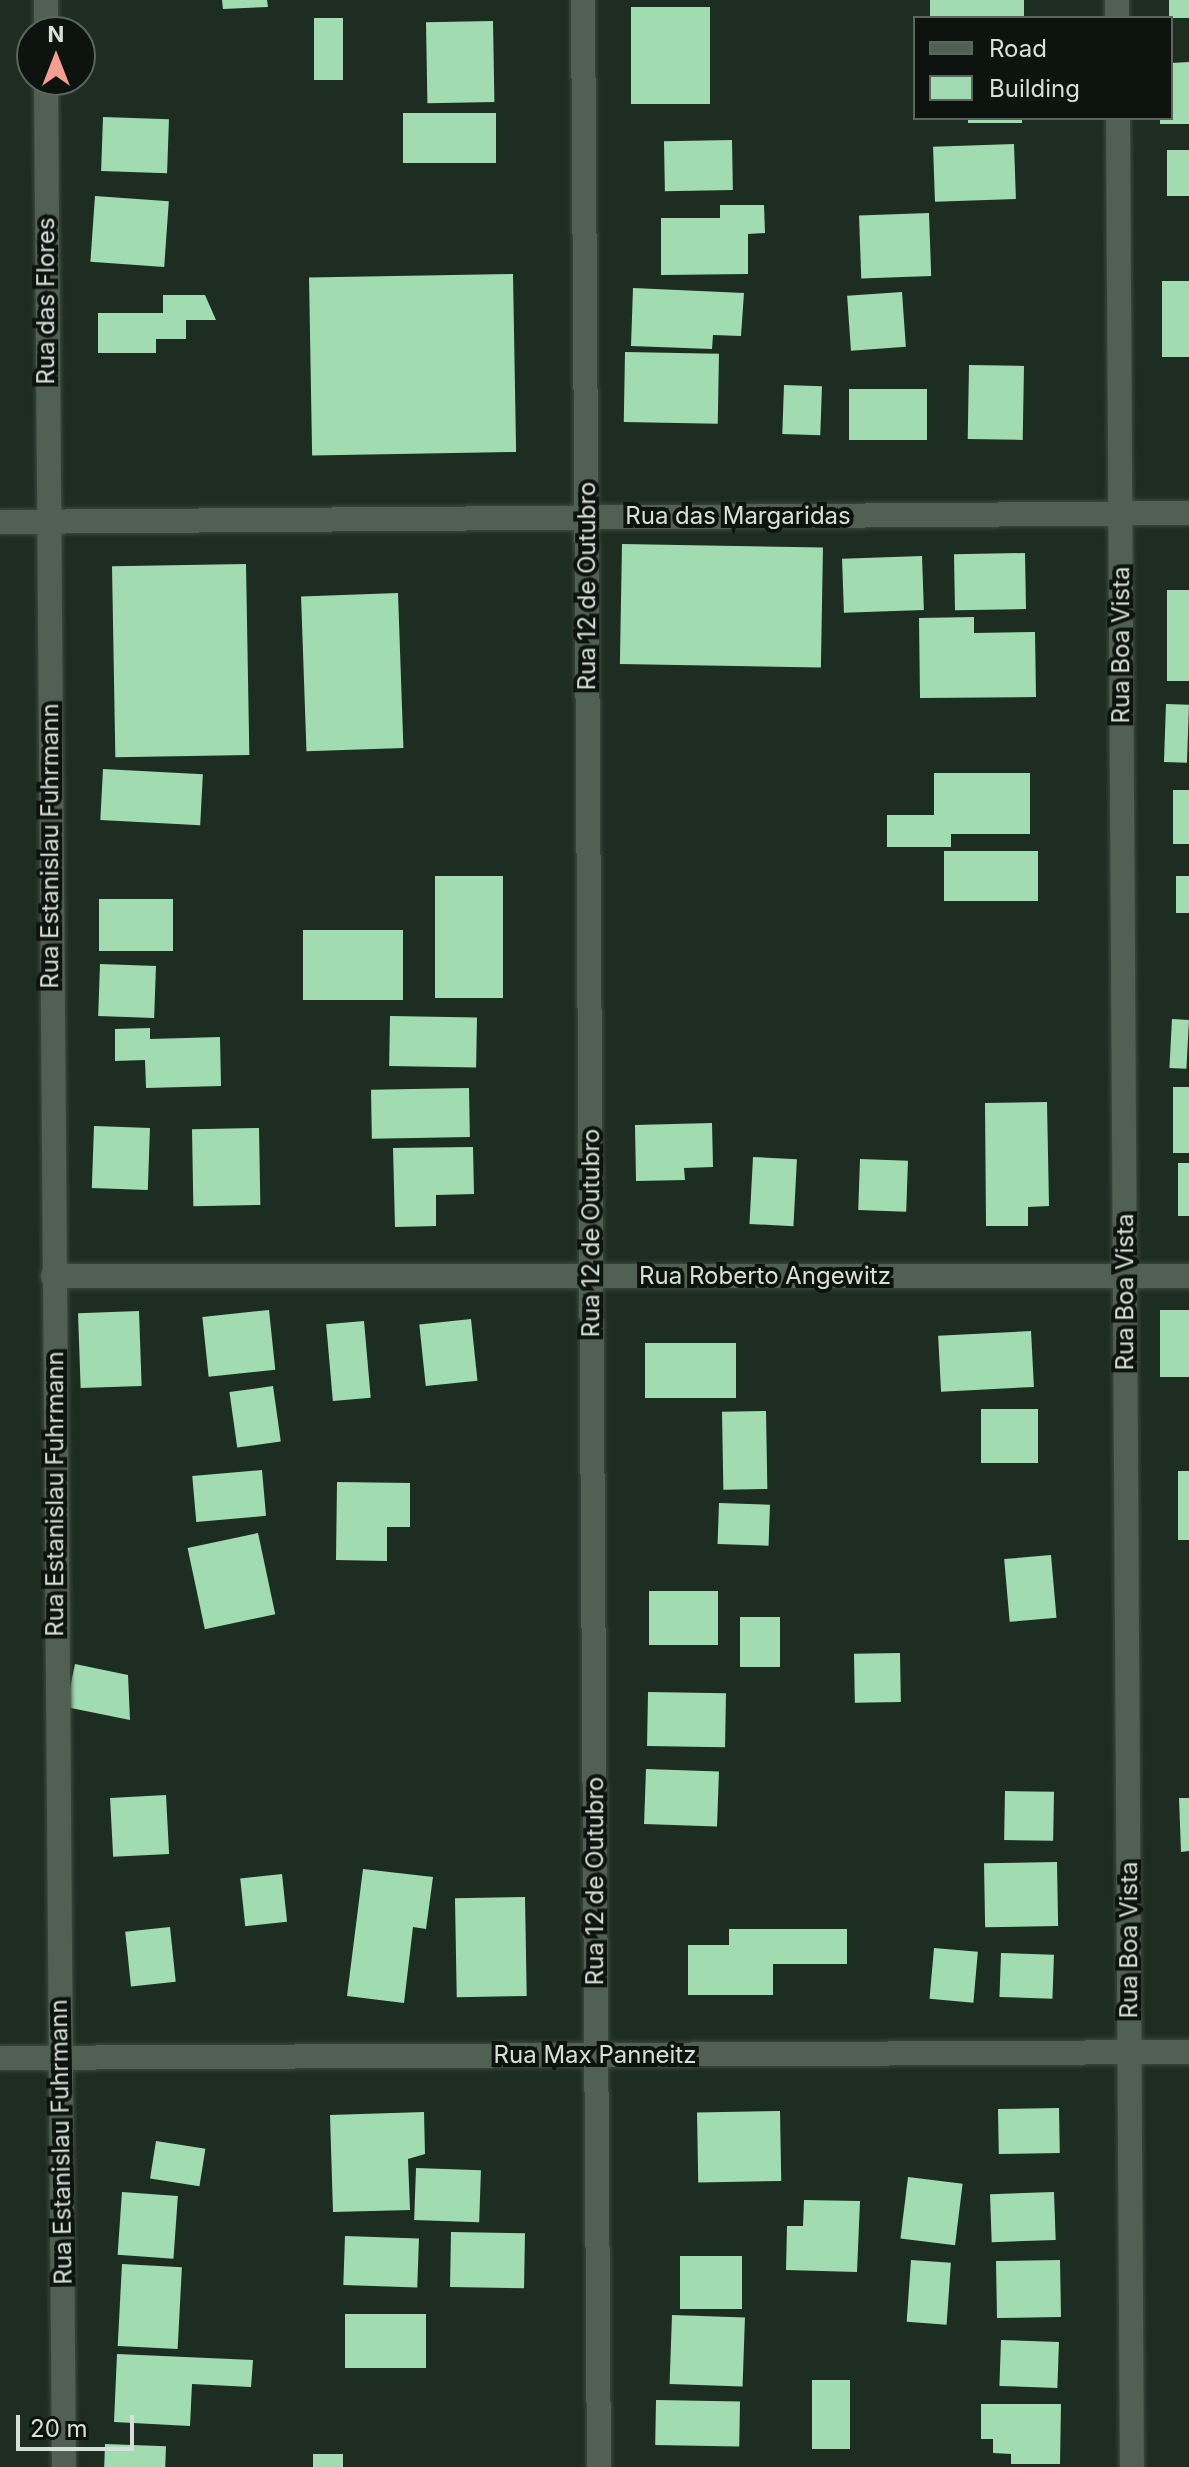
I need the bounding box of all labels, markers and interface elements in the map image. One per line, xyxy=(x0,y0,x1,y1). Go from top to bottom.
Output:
north arrow xyxy=(16,16,96,96)
legend xyxy=(913,16,1173,120)
text: N xyxy=(48,21,64,47)
text: Road xyxy=(989,34,1047,63)
text: Building xyxy=(989,74,1080,103)
street label: Rua das Flores xyxy=(32,217,60,385)
street label: Rua 12 de Outubro xyxy=(573,482,601,690)
street label: Rua das Margaridas xyxy=(625,502,851,530)
street label: Rua Boa Vista xyxy=(1107,567,1135,723)
street label: Rua Estanislau Fuhrmann xyxy=(36,703,64,989)
street label: Rua 12 de Outubro xyxy=(577,1129,605,1337)
street label: Rua Boa Vista xyxy=(1111,1214,1139,1370)
street label: Rua Roberto Angewitz xyxy=(639,1262,891,1290)
street label: Rua Estanislau Fuhrmann xyxy=(41,1351,69,1637)
street label: Rua 12 de Outubro xyxy=(581,1777,609,1985)
street label: Rua Boa Vista xyxy=(1115,1862,1143,2018)
street label: Rua Estanislau Fuhrmann xyxy=(44,1999,78,2285)
street label: Rua Max Panneitz xyxy=(494,2041,696,2069)
scale bar xyxy=(20,2399,138,2449)
text: 20 m xyxy=(30,2414,88,2443)

